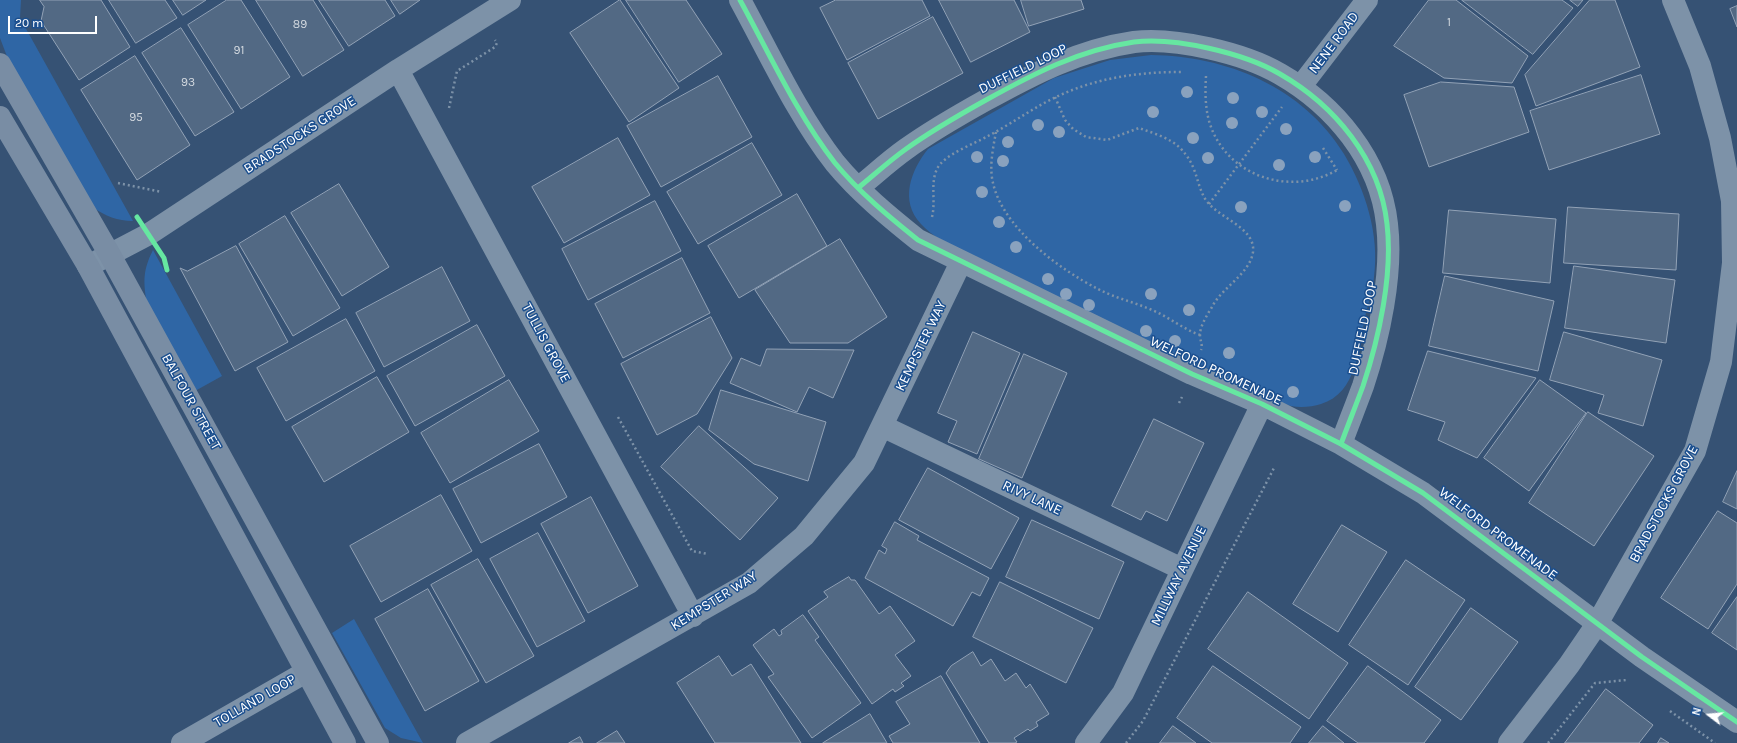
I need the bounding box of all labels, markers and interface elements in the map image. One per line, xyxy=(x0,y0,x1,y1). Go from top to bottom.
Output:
scale bar xyxy=(10,8,99,34)
street label: NENE ROAD xyxy=(1305,9,1363,77)
text: 20 m xyxy=(15,16,43,30)
house number: 1 xyxy=(1447,16,1451,30)
house number: 89 xyxy=(293,18,307,32)
street label: DUFFIELD LOOP xyxy=(976,40,1070,98)
house number: 91 xyxy=(234,44,244,58)
house number: 93 xyxy=(181,76,195,90)
street label: BRADSTOCKS GROVE xyxy=(241,92,359,178)
house number: 95 xyxy=(129,111,143,125)
street label: DUFFIELD LOOP xyxy=(1345,279,1381,377)
street label: KEMPSTER WAY xyxy=(892,298,950,394)
street label: TULLIS GROVE xyxy=(518,301,574,385)
street label: WELFORD PROMENADE xyxy=(1147,333,1285,409)
street label: BALFOUR STREET xyxy=(158,351,224,453)
street label: BRADSTOCKS GROVE xyxy=(1626,443,1702,565)
street label: RIVY LANE xyxy=(1000,477,1064,519)
street label: WELFORD PROMENADE xyxy=(1435,484,1561,584)
street label: MILLWAY AVENUE xyxy=(1148,523,1210,629)
street label: KEMPSTER WAY xyxy=(668,568,760,634)
street label: TOLLAND LOOP xyxy=(211,671,299,731)
north arrow xyxy=(1689,695,1729,735)
text: N xyxy=(1690,706,1704,717)

